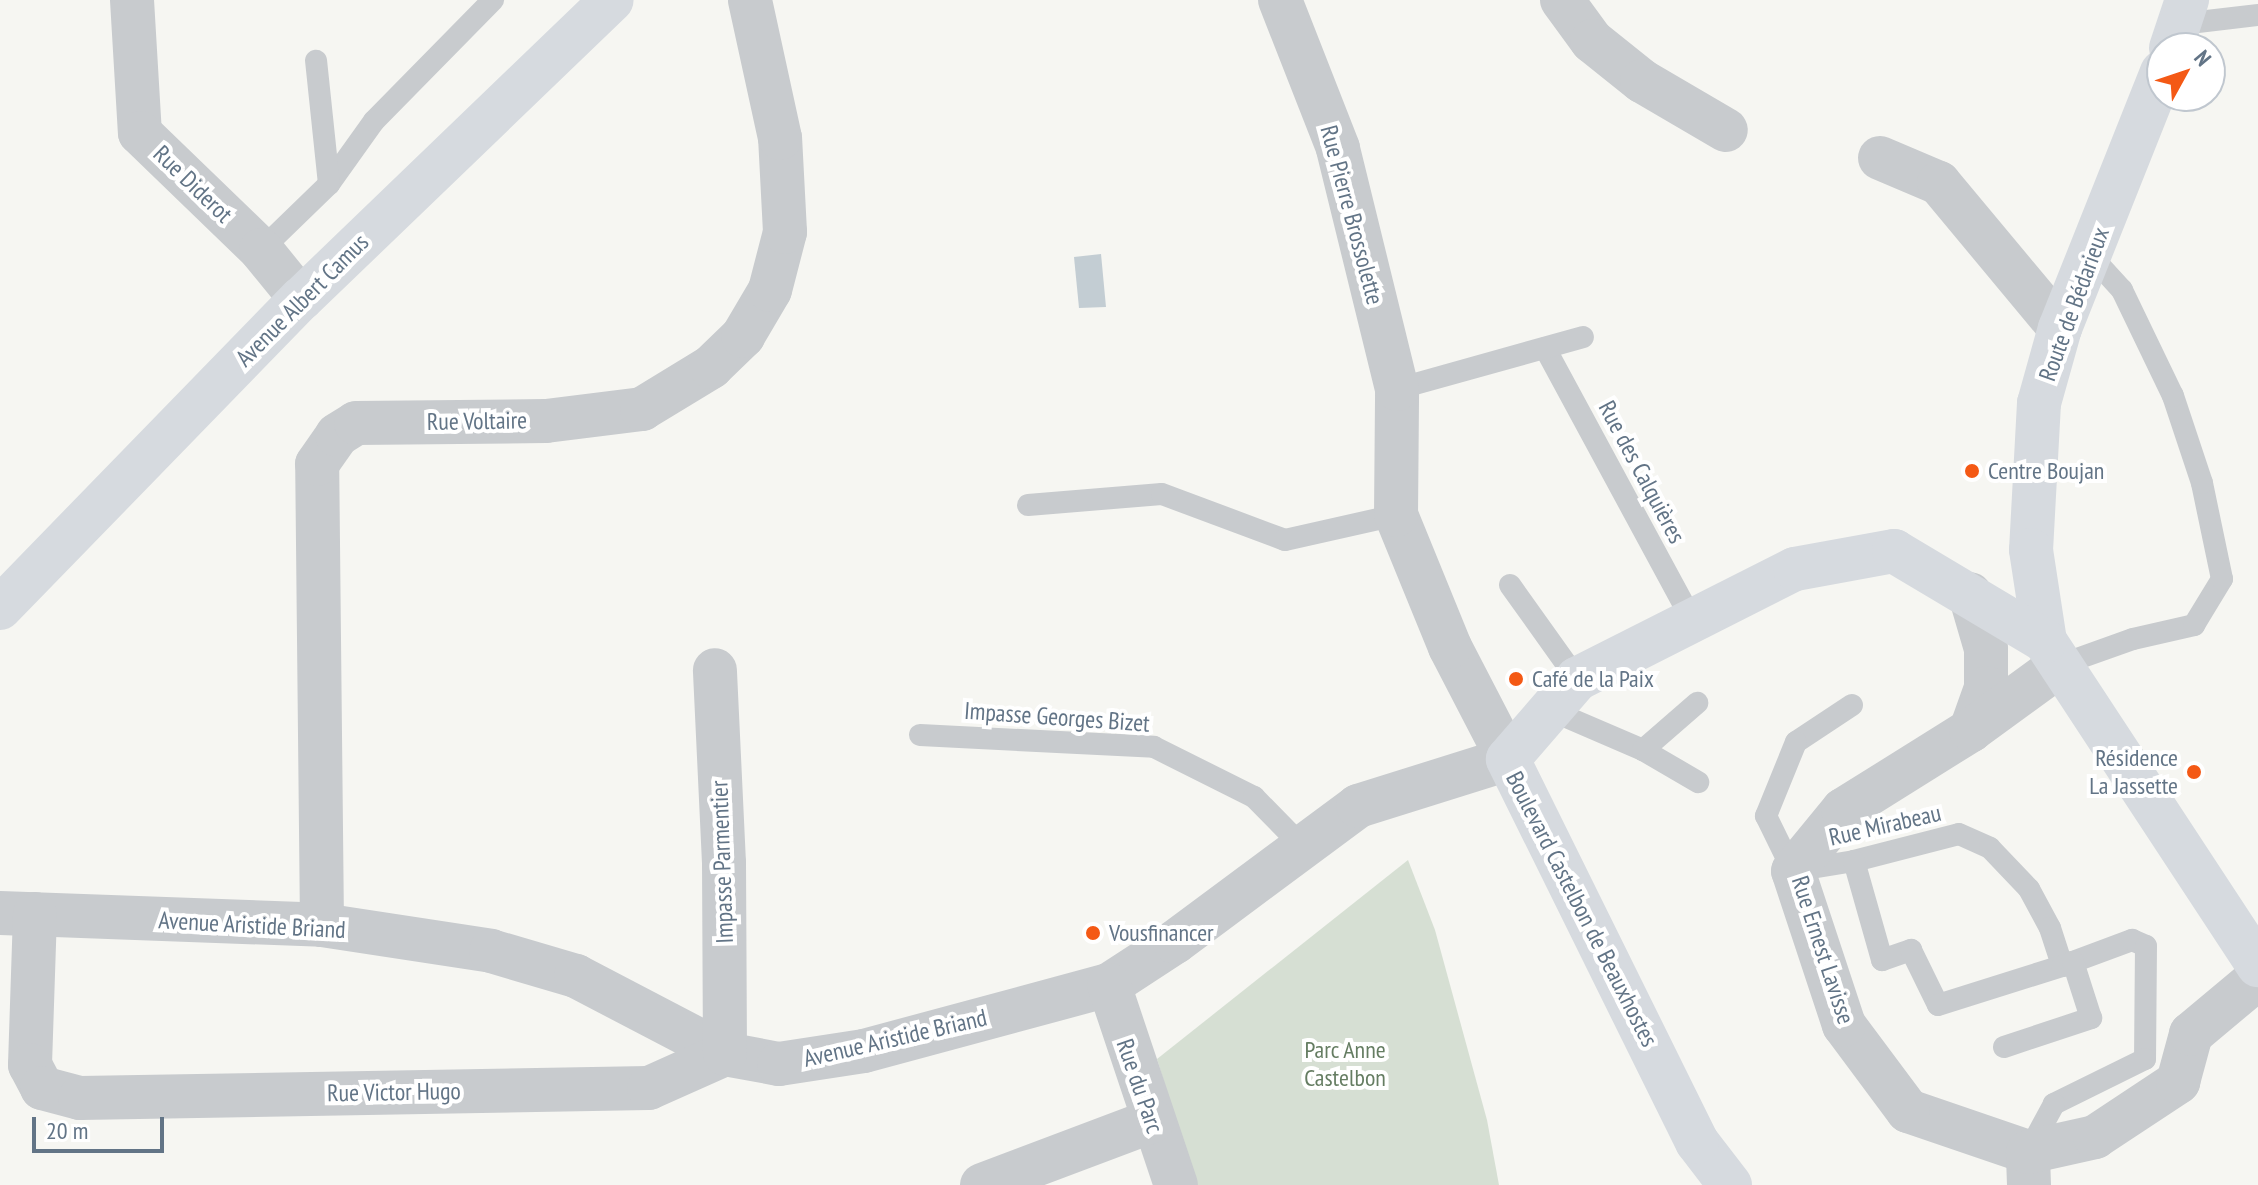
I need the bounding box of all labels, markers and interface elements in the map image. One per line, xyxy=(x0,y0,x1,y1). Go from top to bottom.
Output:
north arrow xyxy=(2146,32,2226,112)
text: N xyxy=(2188,44,2217,71)
street label: Rue Pierre Brossolette xyxy=(1314,122,1390,308)
street label: Rue Diderot xyxy=(148,139,238,229)
street label: Route de Bédarieux xyxy=(2033,223,2115,385)
street label: Avenue Albert Camus xyxy=(229,227,375,373)
street label: Rue des Calquières xyxy=(1592,396,1692,548)
street label: Rue Voltaire xyxy=(426,406,528,436)
place label: Centre Boujan xyxy=(1988,457,2104,485)
marker: Centre Boujan xyxy=(1963,462,1981,480)
place label: Café de la Paix xyxy=(1532,665,1654,693)
marker: Café de la Paix xyxy=(1507,670,1525,688)
street label: Impasse Georges Bizet xyxy=(963,696,1151,738)
place label: Résidence La Jassette xyxy=(2089,744,2178,800)
marker: Résidence La Jassette xyxy=(2185,763,2203,781)
street label: Boulevard Castelbon de Beauxhostes xyxy=(1500,767,1664,1051)
street label: Impasse Parmentier xyxy=(705,780,739,944)
street label: Rue Mirabeau xyxy=(1826,798,1944,852)
street label: Rue Ernest Lavisse xyxy=(1786,872,1860,1028)
street label: Avenue Aristide Briand xyxy=(157,906,347,944)
place label: Vousfinancer xyxy=(1109,919,1214,947)
marker: Vousfinancer xyxy=(1084,924,1102,942)
street label: Avenue Aristide Briand xyxy=(800,1003,990,1073)
street label: Rue du Parc xyxy=(1110,1035,1170,1137)
park label: Parc Anne Castelbon xyxy=(1304,1036,1386,1092)
street label: Rue Victor Hugo xyxy=(327,1076,461,1108)
scale bar xyxy=(36,1101,168,1151)
text: 20 m xyxy=(46,1115,88,1146)

